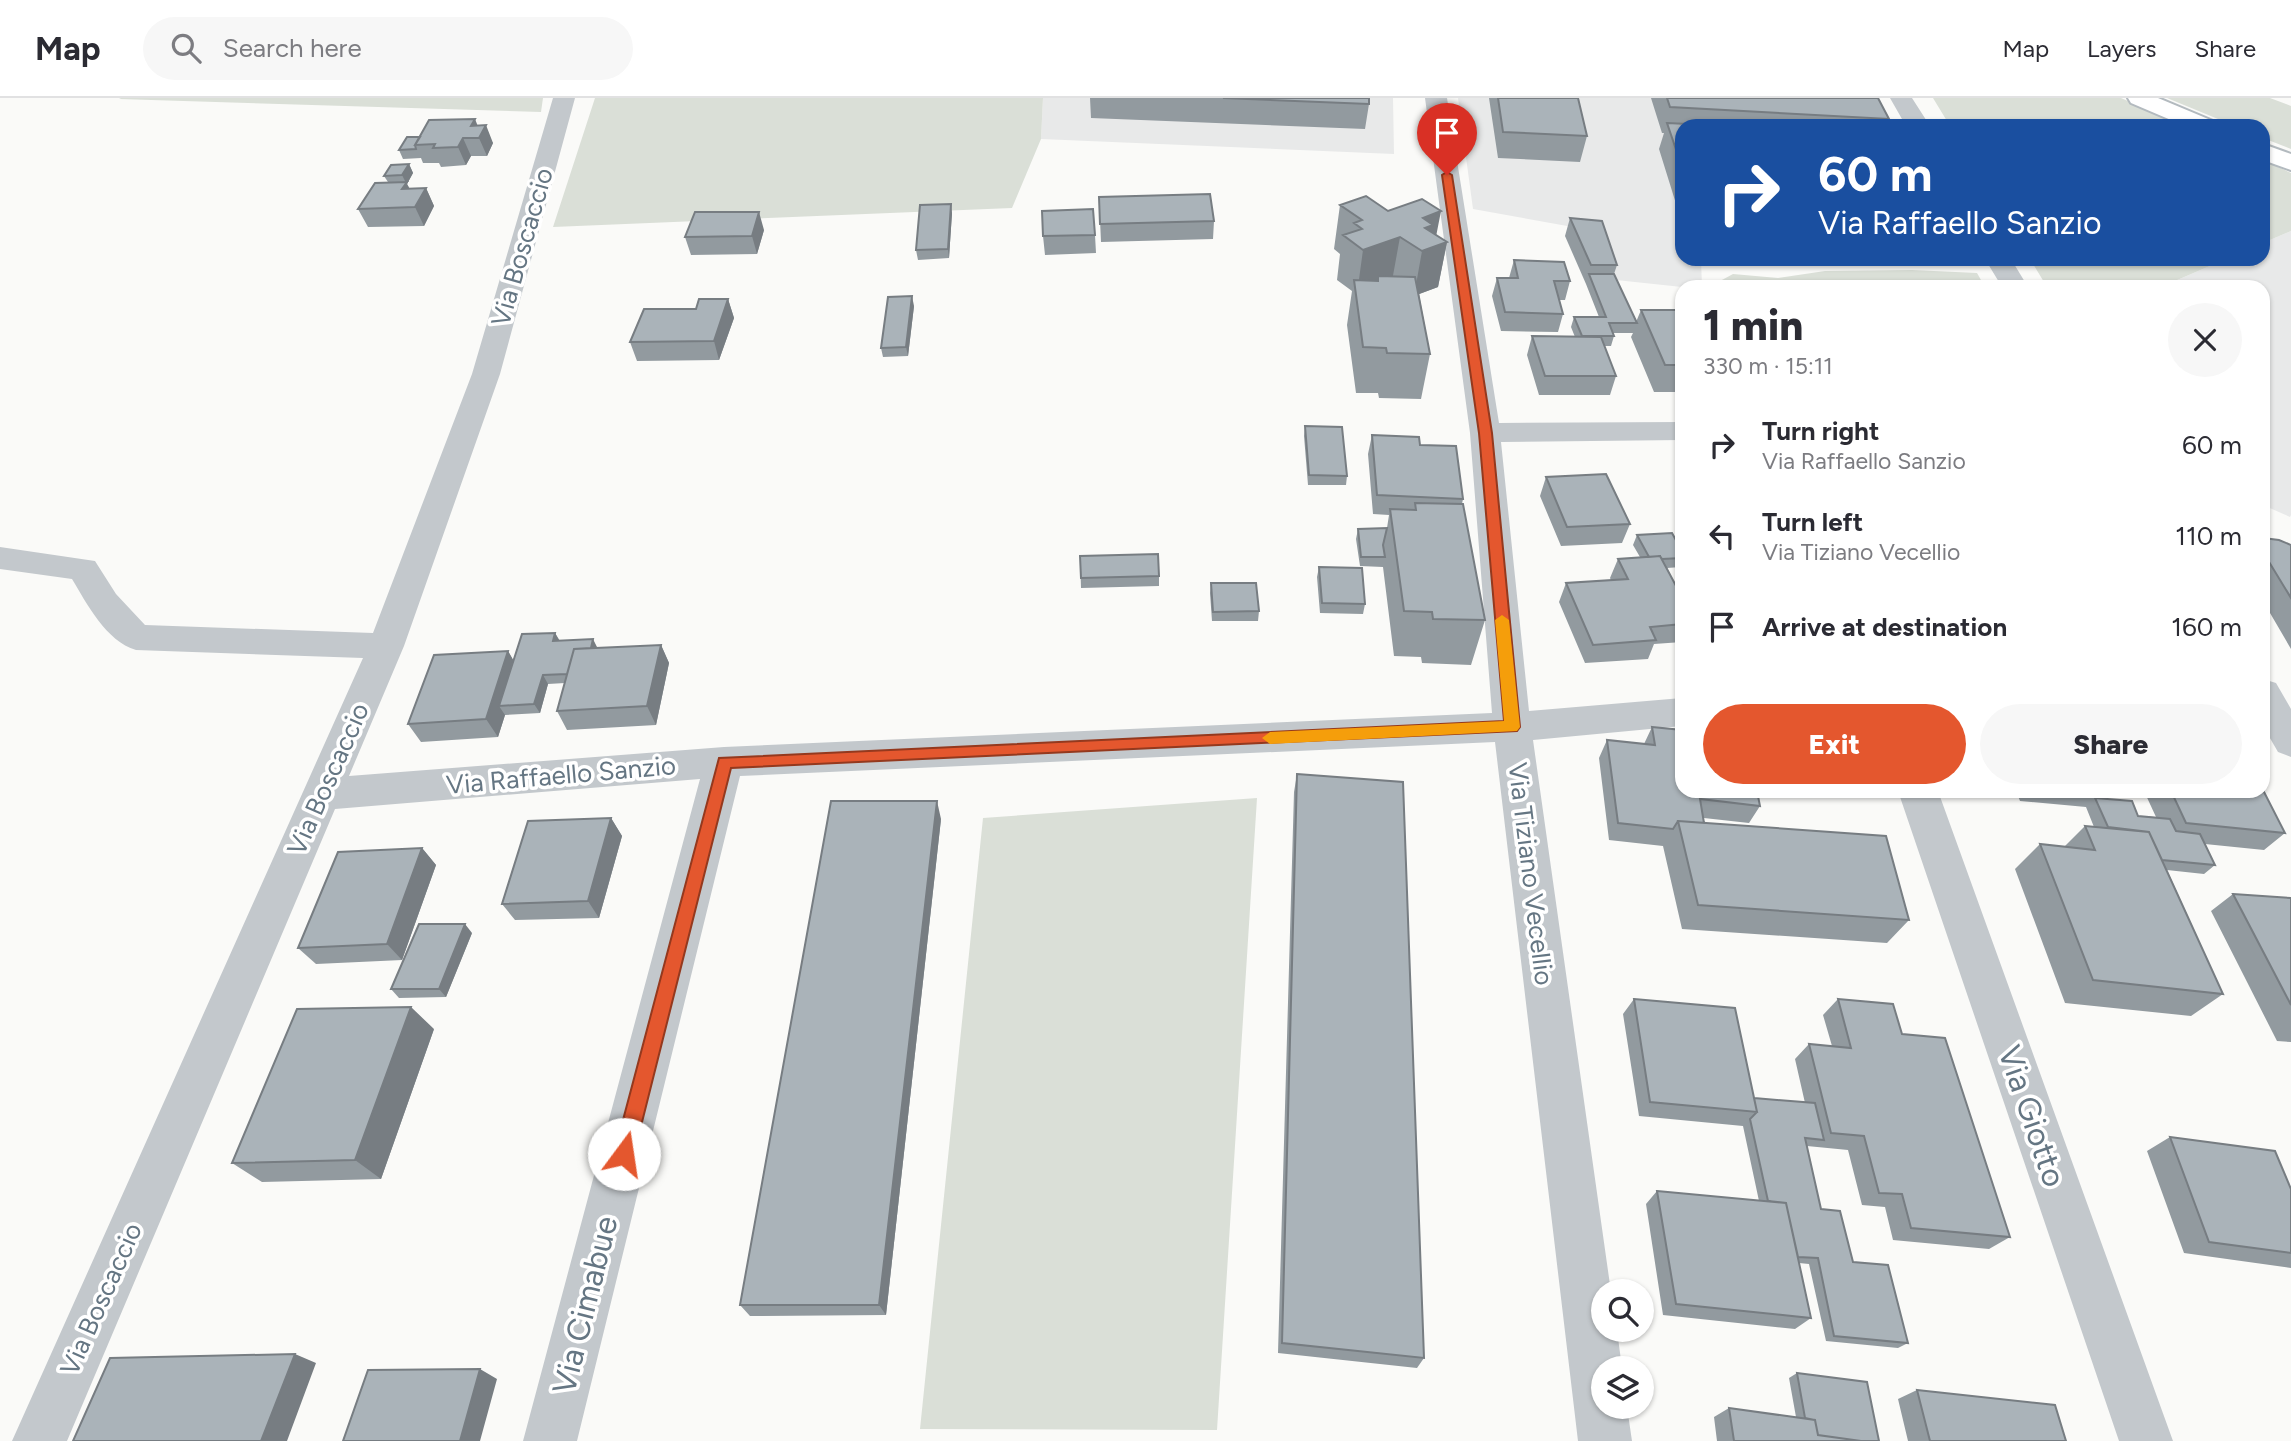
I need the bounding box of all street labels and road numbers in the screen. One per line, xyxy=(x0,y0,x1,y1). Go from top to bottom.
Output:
street label: Via Boscaccio xyxy=(484,164,560,330)
street label: Via Boscaccio xyxy=(280,698,376,860)
street label: Via Raffaello Sanzio xyxy=(445,749,677,801)
street label: Via Tiziano Vecellio xyxy=(1501,761,1561,987)
street label: Via Giotto xyxy=(1990,1040,2074,1192)
street label: Via Cimabue xyxy=(545,1212,625,1398)
street label: Via Boscaccio xyxy=(53,1218,149,1380)

